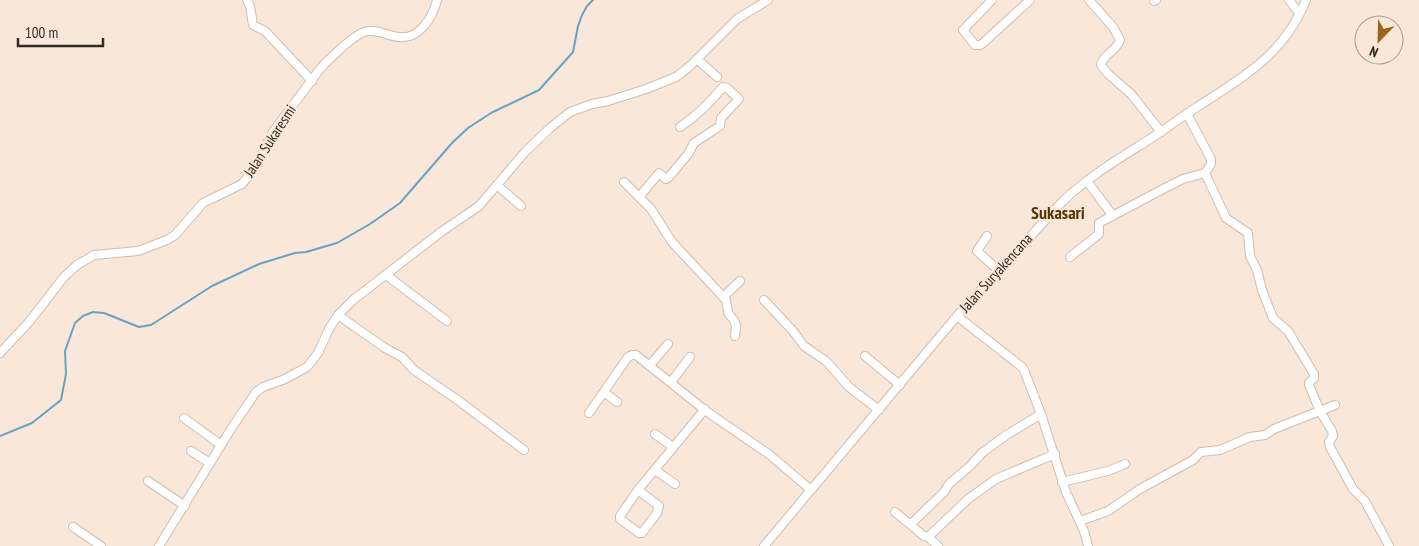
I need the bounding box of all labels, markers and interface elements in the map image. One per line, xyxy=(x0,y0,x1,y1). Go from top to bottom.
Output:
scale bar xyxy=(18,15,102,47)
north arrow xyxy=(1354,15,1404,65)
text: 100 m xyxy=(25,23,58,42)
text: N xyxy=(1367,42,1381,62)
street label: Jalan Sukaresmi xyxy=(239,101,300,181)
district label: Sukasari xyxy=(1031,201,1085,224)
street label: Jalan Suryakencana xyxy=(954,229,1036,317)

